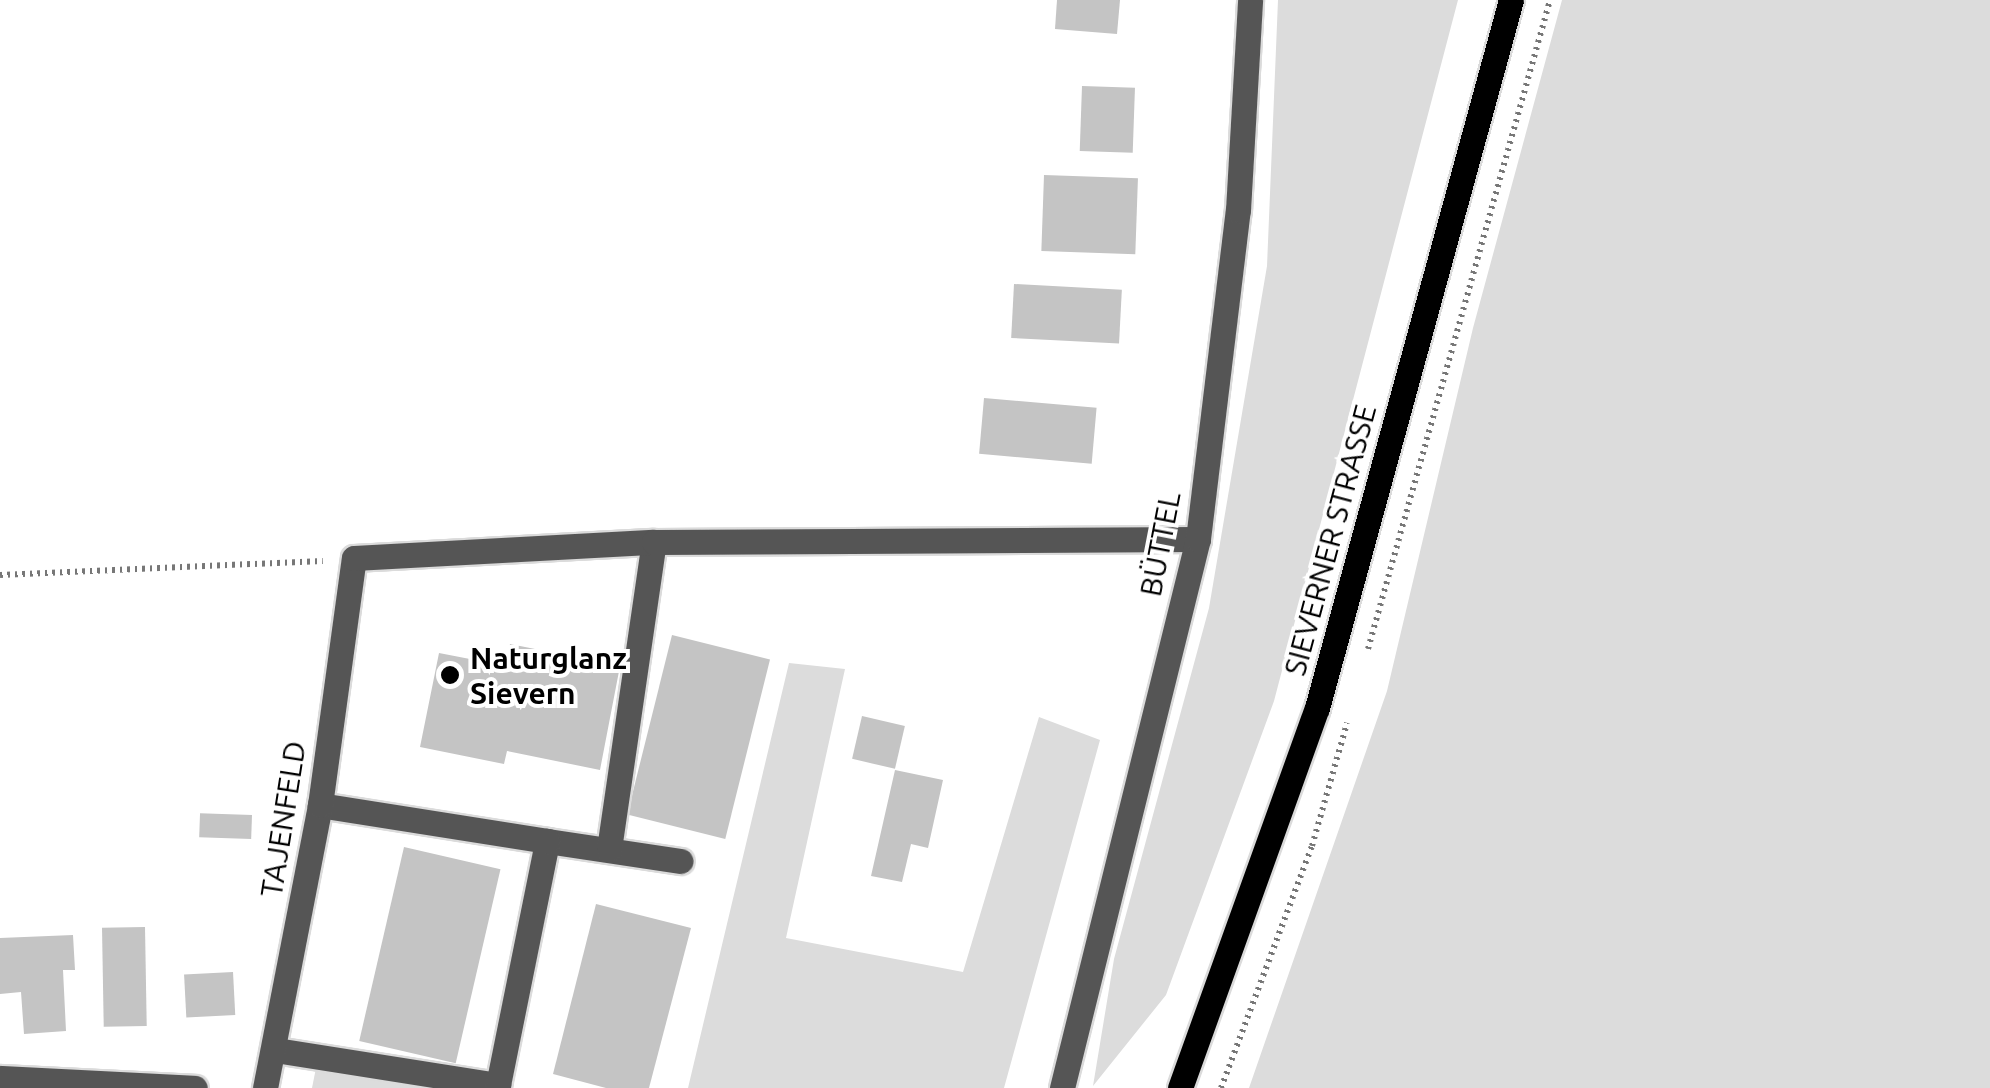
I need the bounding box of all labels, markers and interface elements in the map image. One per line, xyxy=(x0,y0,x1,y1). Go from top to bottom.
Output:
street label: SIEVERNER STRASSE xyxy=(1277,401,1383,679)
street label: BÜTTEL xyxy=(1132,489,1188,599)
place label: Naturglanz Sievern xyxy=(470,640,627,710)
marker: Naturglanz Sievern xyxy=(439,664,461,686)
street label: TAJENFELD xyxy=(253,738,313,900)

